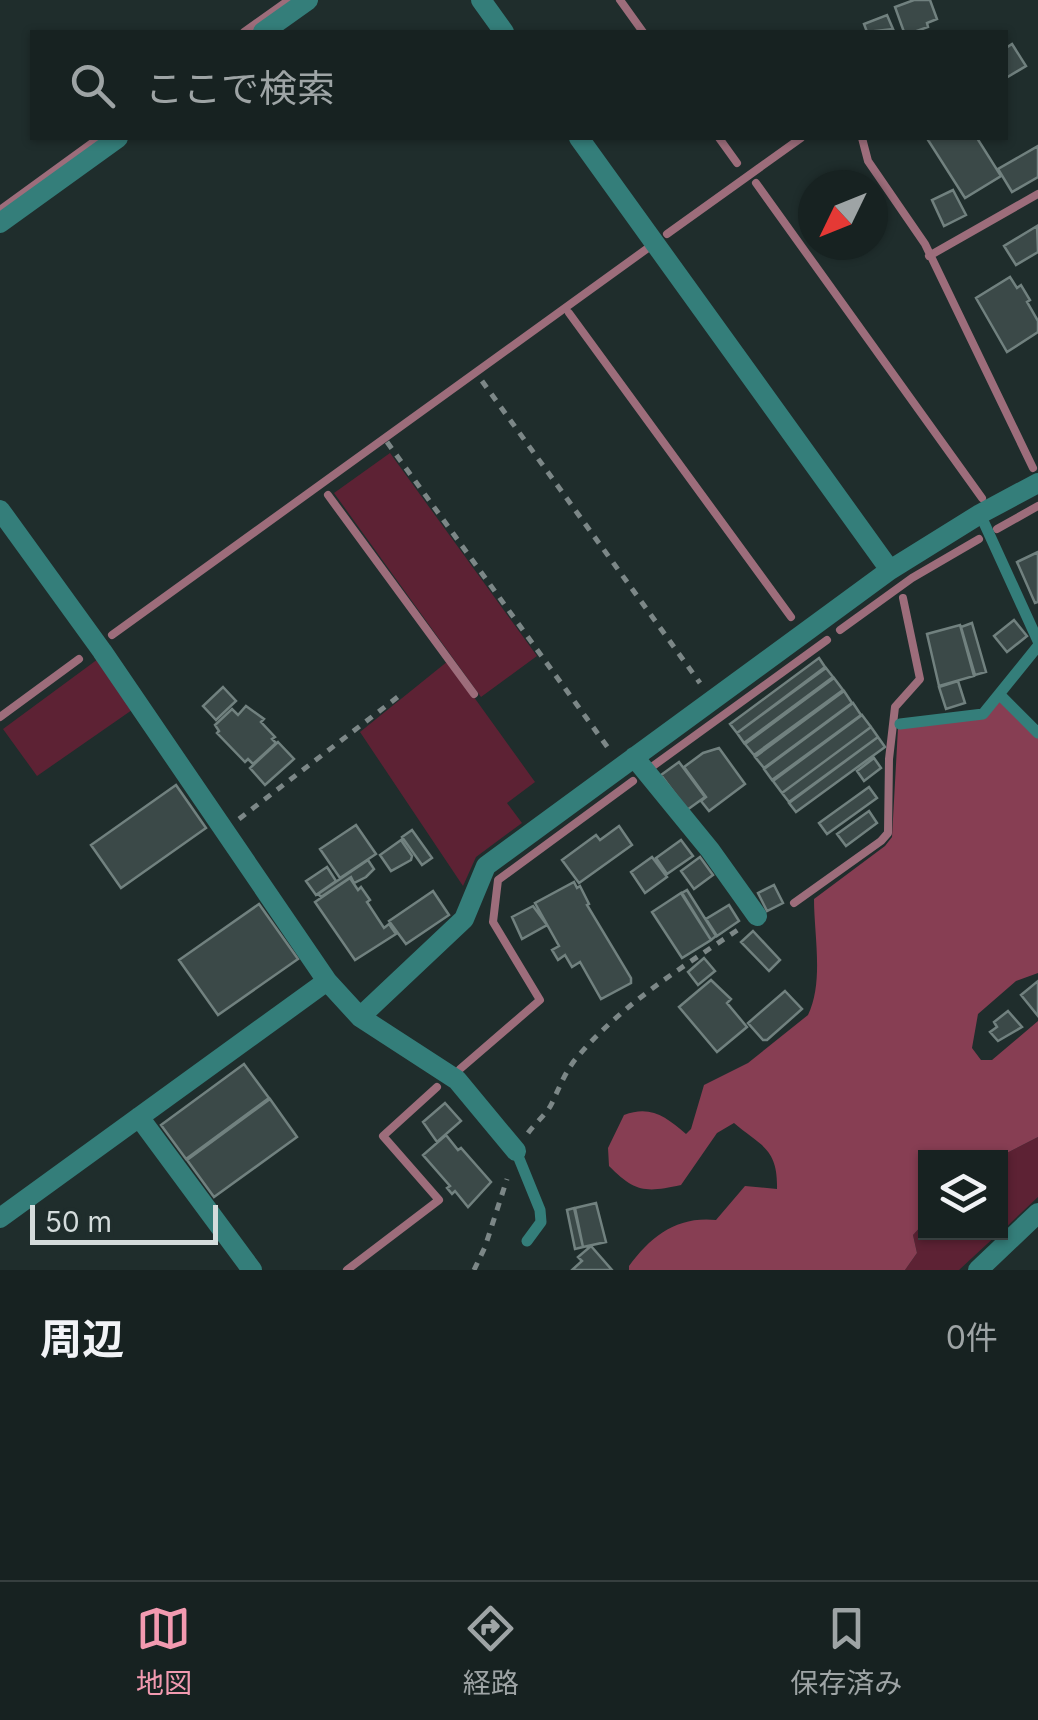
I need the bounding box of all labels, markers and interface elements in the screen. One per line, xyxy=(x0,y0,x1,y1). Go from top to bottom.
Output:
search box xyxy=(30,30,1008,140)
icon: search xyxy=(65,58,120,113)
text: ここで検索 xyxy=(145,65,335,111)
north arrow xyxy=(798,170,888,260)
map controls xyxy=(918,1150,1008,1240)
button: layers xyxy=(918,1150,1008,1240)
scale bar xyxy=(30,1200,218,1244)
text: 50 m xyxy=(45,1205,112,1239)
text: 周辺 xyxy=(40,1313,124,1364)
text: 0件 xyxy=(946,1318,998,1357)
tab: 地図 xyxy=(136,1601,192,1701)
tab: 経路 xyxy=(463,1601,519,1701)
tab: 保存済み xyxy=(790,1601,902,1701)

